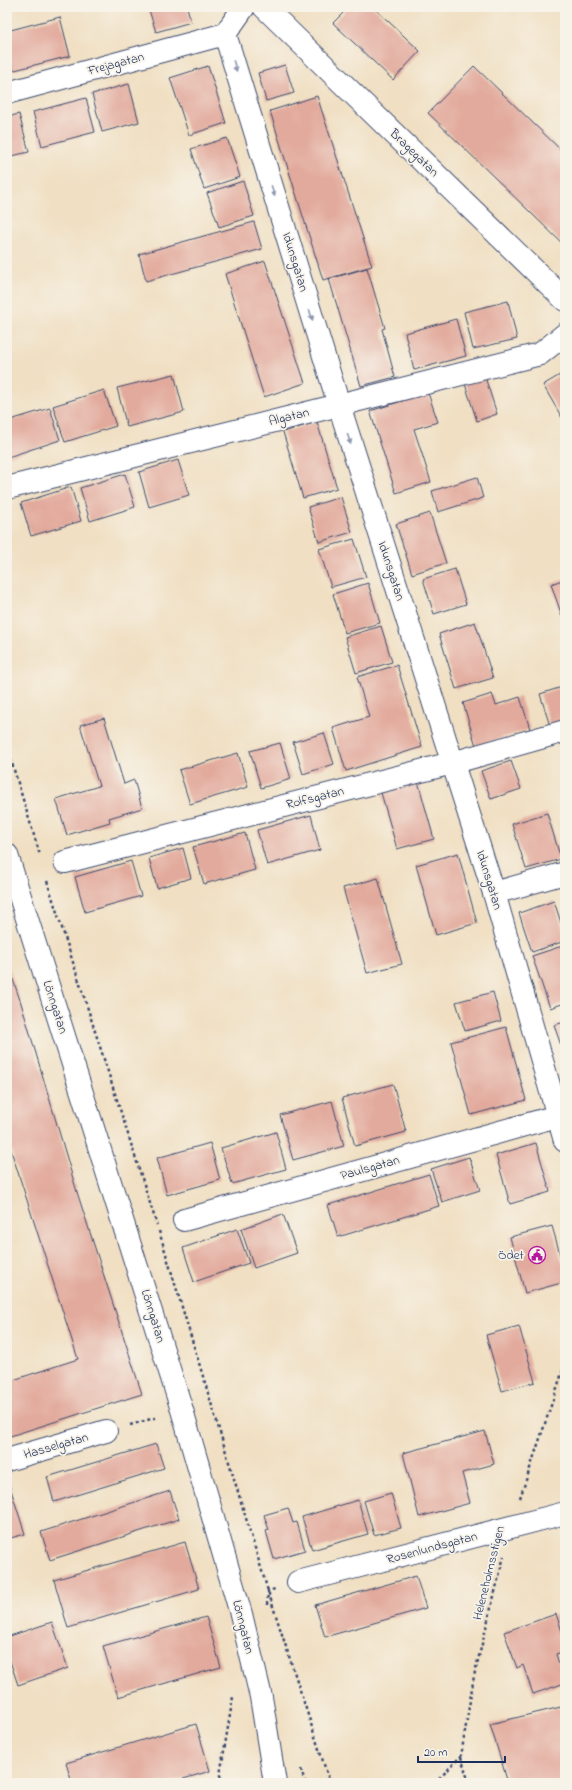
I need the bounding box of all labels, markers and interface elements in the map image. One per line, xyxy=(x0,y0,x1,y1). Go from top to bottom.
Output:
street label: Frejagatan xyxy=(85,47,147,82)
one-way arrow xyxy=(232,61,238,73)
street label: Bragegatan xyxy=(384,124,443,182)
one-way arrow xyxy=(270,185,276,197)
street label: Idunsgatan xyxy=(276,230,313,294)
one-way arrow xyxy=(308,309,314,321)
street label: Algatan xyxy=(267,403,311,432)
one-way arrow xyxy=(347,433,353,445)
street label: Idunsgatan xyxy=(372,539,410,603)
street label: Rolfsgatan xyxy=(284,782,346,815)
street label: Idunsgatan xyxy=(470,848,507,912)
street label: Lönngatan xyxy=(37,978,73,1036)
street label: Paulsgatan xyxy=(338,1151,402,1186)
public building icon: Ödet xyxy=(527,1245,547,1265)
place label: Ödet xyxy=(498,1246,525,1265)
street label: Lönngatan xyxy=(135,1287,170,1345)
street label: Hasselgatan xyxy=(21,1428,91,1465)
street label: Heleneholmsstigen xyxy=(468,1524,511,1622)
street label: Rosenlundsgatan xyxy=(384,1527,480,1570)
street label: Lönngatan xyxy=(226,1598,259,1656)
scale bar xyxy=(418,1738,505,1764)
text: 20 m xyxy=(424,1744,447,1762)

